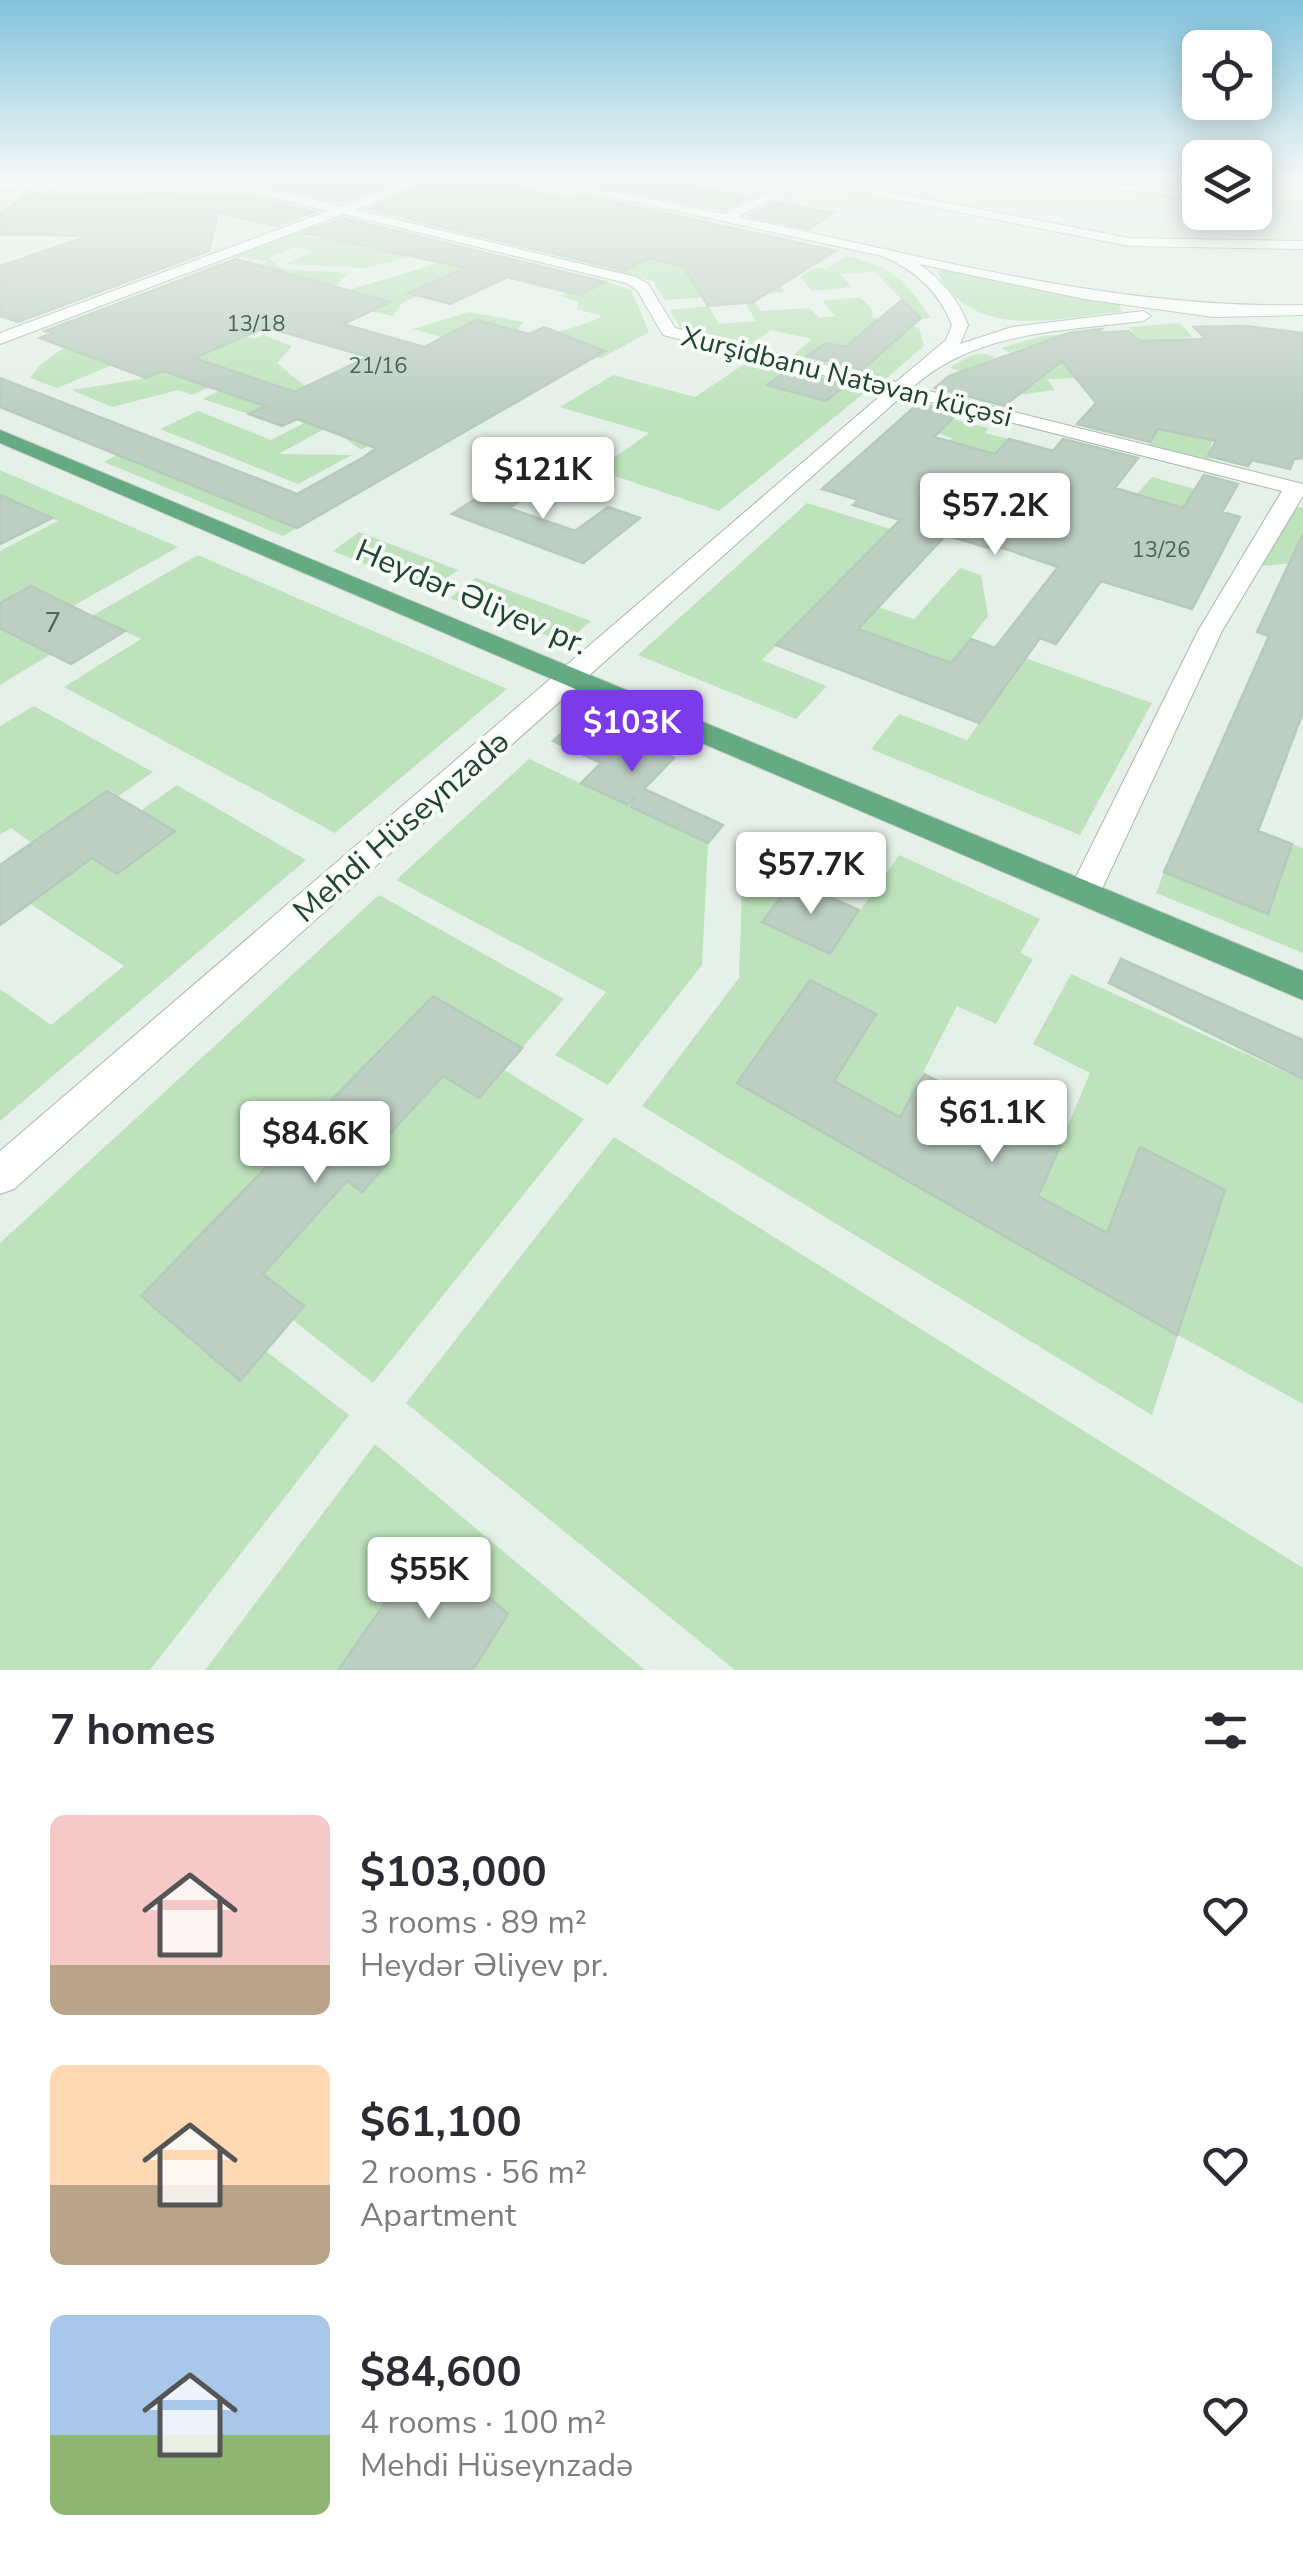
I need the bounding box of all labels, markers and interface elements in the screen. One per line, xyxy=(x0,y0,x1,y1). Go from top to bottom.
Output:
map controls xyxy=(1182,30,1272,230)
button: locate xyxy=(1182,30,1272,120)
button: layers xyxy=(1182,140,1272,230)
house number: 13/18 xyxy=(226,309,286,339)
street label: Xurşidbanu Natəvan küçəsi xyxy=(678,317,1016,436)
house number: 21/16 xyxy=(348,351,408,381)
pin: $121K xyxy=(473,437,613,522)
text: $121K xyxy=(494,448,592,491)
pin: $57.2K xyxy=(914,473,1076,558)
text: $57.2K xyxy=(942,484,1048,527)
street label: Heydər Əliyev pr. xyxy=(349,529,595,666)
house number: 13/26 xyxy=(1131,535,1191,565)
house number: 7 xyxy=(45,604,61,642)
pin: $103K xyxy=(562,690,702,775)
text: $103K xyxy=(583,701,681,744)
street label: Mehdi Hüseynzadə xyxy=(284,720,519,932)
pin: $57.7K xyxy=(730,832,892,917)
text: $57.7K xyxy=(758,843,864,886)
pin: $61.1K xyxy=(911,1080,1073,1165)
text: $61.1K xyxy=(939,1091,1045,1134)
pin: $84.6K xyxy=(234,1101,396,1186)
text: $84.6K xyxy=(262,1112,368,1155)
pin: $55K xyxy=(370,1537,488,1622)
text: $55K xyxy=(390,1548,468,1591)
text: 7 homes xyxy=(50,1702,215,1759)
icon: filters xyxy=(1198,1703,1253,1758)
text: $103,000 xyxy=(360,1844,547,1901)
icon: home xyxy=(130,1855,250,1975)
icon: heart xyxy=(1198,1888,1253,1943)
text: 3 rooms · 89 m² xyxy=(360,1901,587,1944)
text: Heydər Əliyev pr. xyxy=(360,1944,609,1987)
text: $61,100 xyxy=(360,2094,522,2151)
icon: home xyxy=(130,2105,250,2225)
icon: heart xyxy=(1198,2138,1253,2193)
text: 2 rooms · 56 m² xyxy=(360,2151,587,2194)
text: Apartment xyxy=(360,2194,516,2237)
text: $84,600 xyxy=(360,2344,522,2401)
icon: home xyxy=(130,2355,250,2475)
icon: heart xyxy=(1198,2388,1253,2443)
text: 4 rooms · 100 m² xyxy=(360,2401,606,2444)
text: Mehdi Hüseynzadə xyxy=(360,2444,633,2487)

